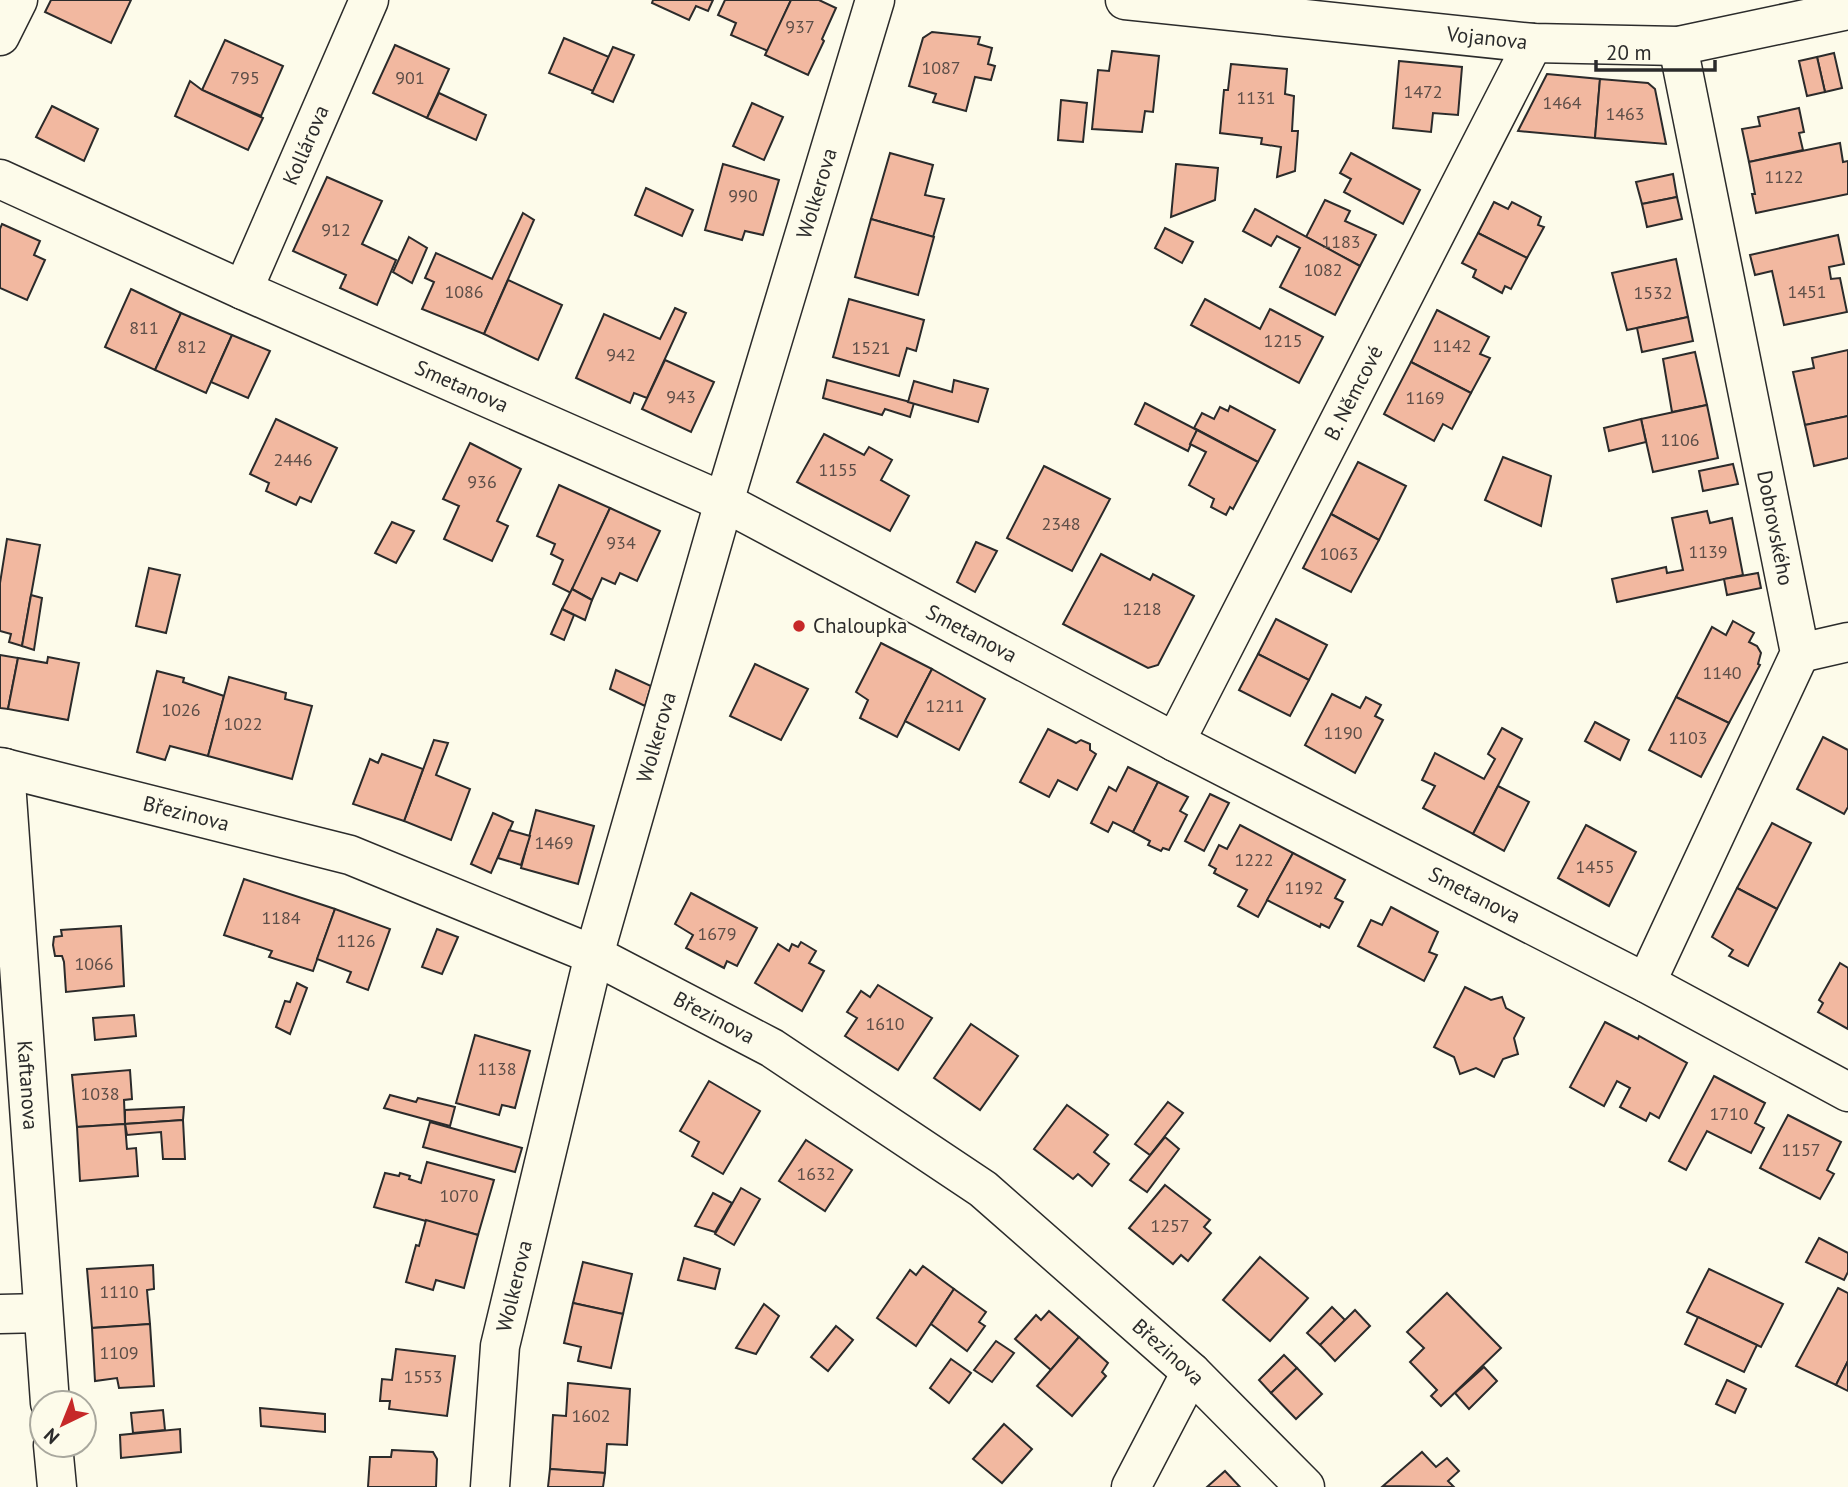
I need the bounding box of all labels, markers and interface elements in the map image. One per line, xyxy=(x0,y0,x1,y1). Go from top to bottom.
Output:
house number: 937 xyxy=(785,15,815,38)
street label: Vojanova xyxy=(1444,20,1529,55)
scale bar xyxy=(1596,28,1715,72)
text: 20 m xyxy=(1606,39,1652,66)
house number: 1087 xyxy=(921,56,961,79)
house number: 795 xyxy=(230,66,260,89)
house number: 901 xyxy=(395,66,425,89)
house number: 1472 xyxy=(1403,80,1443,103)
house number: 1131 xyxy=(1236,86,1276,109)
house number: 1464 xyxy=(1542,91,1582,114)
street label: Kollárova xyxy=(276,101,335,189)
house number: 1463 xyxy=(1605,102,1645,125)
street label: Wolkerova xyxy=(790,145,843,242)
house number: 1122 xyxy=(1764,165,1804,188)
house number: 990 xyxy=(728,184,758,207)
house number: 912 xyxy=(321,218,351,241)
house number: 1183 xyxy=(1321,230,1361,253)
house number: 1082 xyxy=(1303,258,1343,281)
house number: 1086 xyxy=(444,280,484,303)
house number: 1451 xyxy=(1787,280,1827,303)
house number: 1532 xyxy=(1633,281,1673,304)
house number: 811 xyxy=(129,316,159,339)
house number: 1215 xyxy=(1263,329,1303,352)
house number: 1142 xyxy=(1432,334,1472,357)
house number: 812 xyxy=(177,335,207,358)
house number: 1521 xyxy=(851,336,891,359)
street label: B. Němcové xyxy=(1318,341,1389,445)
house number: 942 xyxy=(606,343,636,366)
street label: Smetanova xyxy=(411,353,513,418)
house number: 943 xyxy=(666,385,696,408)
house number: 1169 xyxy=(1405,386,1445,409)
house number: 1106 xyxy=(1660,428,1700,451)
house number: 2446 xyxy=(273,448,313,471)
house number: 1155 xyxy=(818,458,858,481)
street label: Dobrovského xyxy=(1751,468,1800,588)
house number: 936 xyxy=(467,470,497,493)
house number: 2348 xyxy=(1041,512,1081,535)
house number: 934 xyxy=(606,531,636,554)
house number: 1139 xyxy=(1688,540,1728,563)
house number: 1063 xyxy=(1319,542,1359,565)
house number: 1218 xyxy=(1122,597,1162,620)
street label: Smetanova xyxy=(921,598,1022,668)
place label: Chaloupka xyxy=(813,612,907,639)
marker: Chaloupka xyxy=(791,618,807,634)
house number: 1140 xyxy=(1702,661,1742,684)
street label: Wolkerova xyxy=(630,689,682,786)
house number: 1211 xyxy=(925,694,965,717)
house number: 1026 xyxy=(161,698,201,721)
house number: 1022 xyxy=(223,712,263,735)
house number: 1190 xyxy=(1323,721,1363,744)
house number: 1103 xyxy=(1668,726,1708,749)
street label: Březinova xyxy=(140,790,232,837)
house number: 1469 xyxy=(534,831,574,854)
house number: 1222 xyxy=(1234,848,1274,871)
house number: 1455 xyxy=(1575,855,1615,878)
street label: Smetanova xyxy=(1424,860,1525,929)
house number: 1192 xyxy=(1284,876,1324,899)
house number: 1184 xyxy=(261,906,301,929)
house number: 1679 xyxy=(697,922,737,945)
house number: 1126 xyxy=(336,929,376,952)
house number: 1066 xyxy=(74,952,114,975)
street label: Březinova xyxy=(669,985,759,1050)
house number: 1610 xyxy=(865,1012,905,1035)
street label: Kaftanova xyxy=(11,1040,45,1131)
house number: 1138 xyxy=(477,1057,517,1080)
house number: 1038 xyxy=(80,1082,120,1105)
house number: 1710 xyxy=(1709,1102,1749,1125)
house number: 1157 xyxy=(1781,1138,1821,1161)
house number: 1632 xyxy=(796,1162,836,1185)
house number: 1070 xyxy=(439,1184,479,1207)
house number: 1257 xyxy=(1150,1214,1190,1237)
street label: Wolkerova xyxy=(490,1238,538,1334)
house number: 1110 xyxy=(99,1280,139,1303)
street label: Březinova xyxy=(1127,1312,1211,1391)
house number: 1109 xyxy=(99,1341,139,1364)
house number: 1553 xyxy=(403,1365,443,1388)
north arrow xyxy=(28,1389,98,1459)
house number: 1602 xyxy=(571,1404,611,1427)
text: N xyxy=(39,1423,64,1449)

